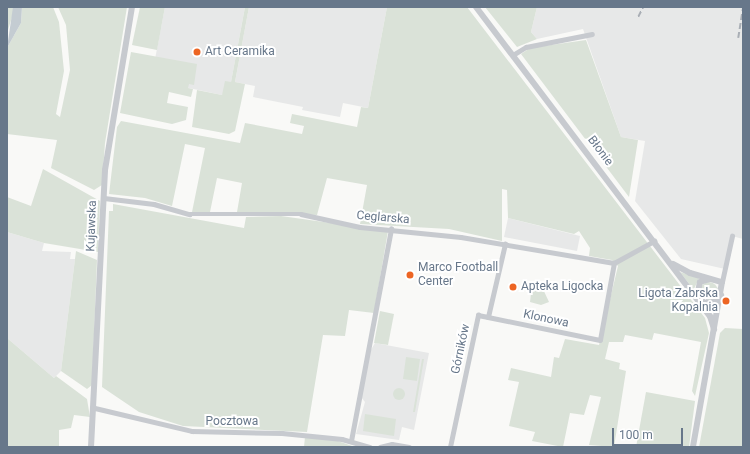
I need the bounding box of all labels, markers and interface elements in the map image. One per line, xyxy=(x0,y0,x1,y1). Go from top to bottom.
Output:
place label: Art Ceramika xyxy=(205,45,275,59)
marker: Art Ceramika xyxy=(192,47,202,57)
street label: Błonie xyxy=(584,133,616,169)
street label: Kujawska xyxy=(84,200,100,252)
street label: Ceglarska xyxy=(356,209,410,227)
place label: Marco Football Center xyxy=(418,261,498,289)
marker: Marco Football Center xyxy=(405,270,415,280)
place label: Apteka Ligocka xyxy=(521,280,603,294)
marker: Apteka Ligocka xyxy=(508,282,518,292)
place label: Ligota Zabrska Kopalnia xyxy=(638,287,718,315)
marker: Ligota Zabrska Kopalnia xyxy=(721,296,731,306)
street label: Klonowa xyxy=(522,307,570,331)
street label: Górników xyxy=(449,323,473,375)
street label: Pocztowa xyxy=(206,415,258,429)
scale bar xyxy=(614,420,685,446)
text: 100 m xyxy=(619,428,653,442)

